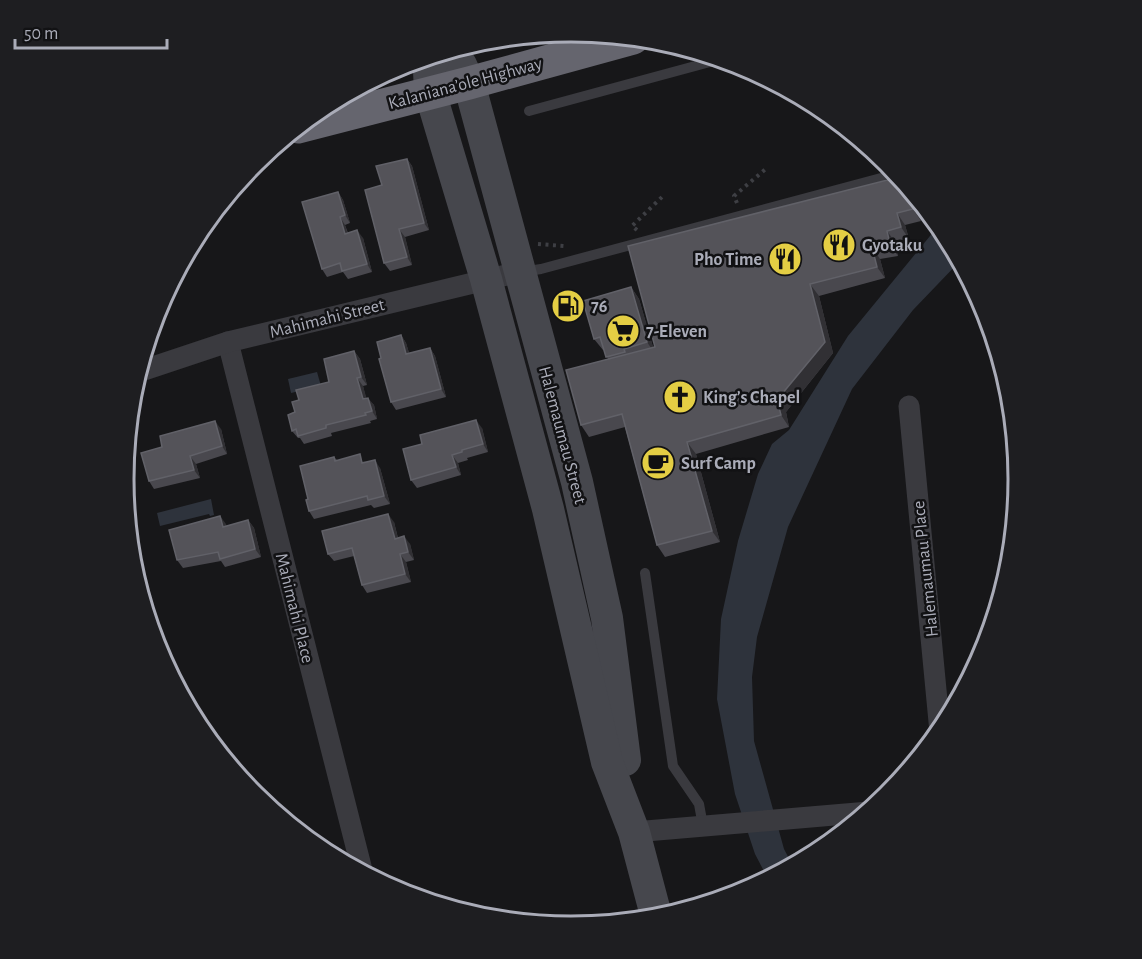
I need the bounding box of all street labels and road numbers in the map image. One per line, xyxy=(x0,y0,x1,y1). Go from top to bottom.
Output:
street label: Kalaniana’ole Highway xyxy=(386,55,544,113)
street label: Mahimahi Street xyxy=(268,296,387,342)
street label: Halemaumau Street xyxy=(535,364,589,506)
street label: Halemaumau Place xyxy=(910,500,942,638)
street label: Mahimahi Place xyxy=(272,551,316,665)

